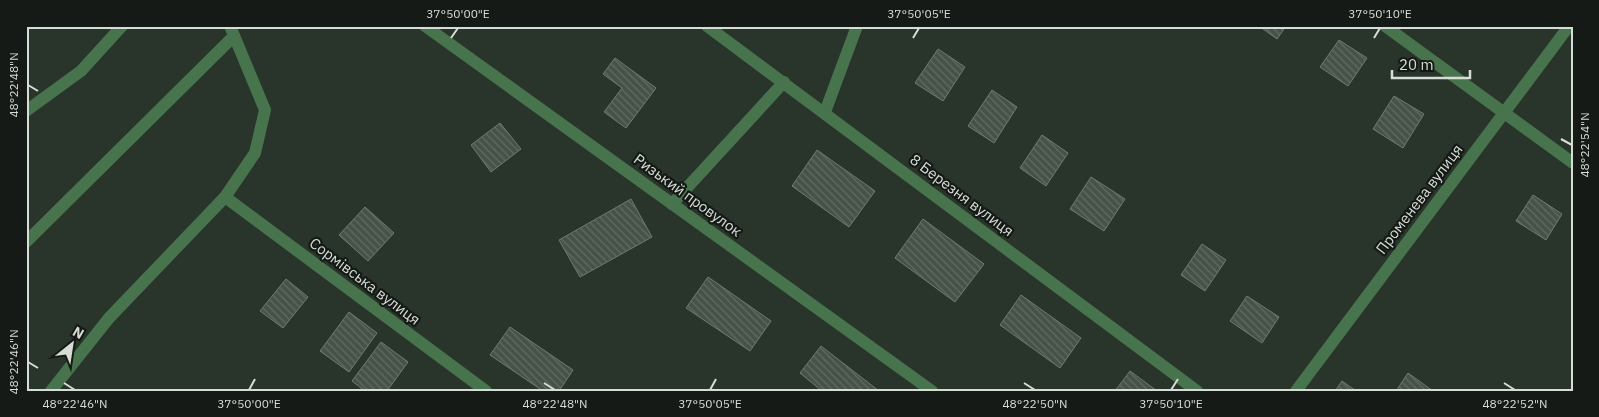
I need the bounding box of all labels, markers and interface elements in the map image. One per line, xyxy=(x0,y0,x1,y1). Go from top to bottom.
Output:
text: 37°50'00"E xyxy=(426,6,490,21)
text: 37°50'05"E xyxy=(887,6,951,21)
text: 37°50'10"E xyxy=(1348,6,1412,21)
scale bar xyxy=(1392,48,1469,80)
text: 48°22'48"N xyxy=(6,52,21,118)
text: 20 m xyxy=(1399,55,1434,74)
text: 48°22'54"N xyxy=(1577,112,1592,178)
street label: Променева вулиця xyxy=(1371,140,1467,258)
street label: Ризький провулок xyxy=(630,149,746,241)
street label: 8 Березня вулиця xyxy=(906,150,1018,240)
street label: Сормівська вулиця xyxy=(306,233,424,329)
north arrow xyxy=(48,320,98,370)
text: N xyxy=(70,322,87,343)
text: 48°22'46"N xyxy=(6,329,21,395)
text: 48°22'46"N xyxy=(42,396,108,411)
text: 37°50'00"E xyxy=(217,396,281,411)
text: 48°22'48"N xyxy=(522,396,588,411)
text: 37°50'05"E xyxy=(678,396,742,411)
text: 48°22'50"N xyxy=(1002,396,1068,411)
text: 37°50'10"E xyxy=(1139,396,1203,411)
text: 48°22'52"N xyxy=(1482,396,1548,411)

